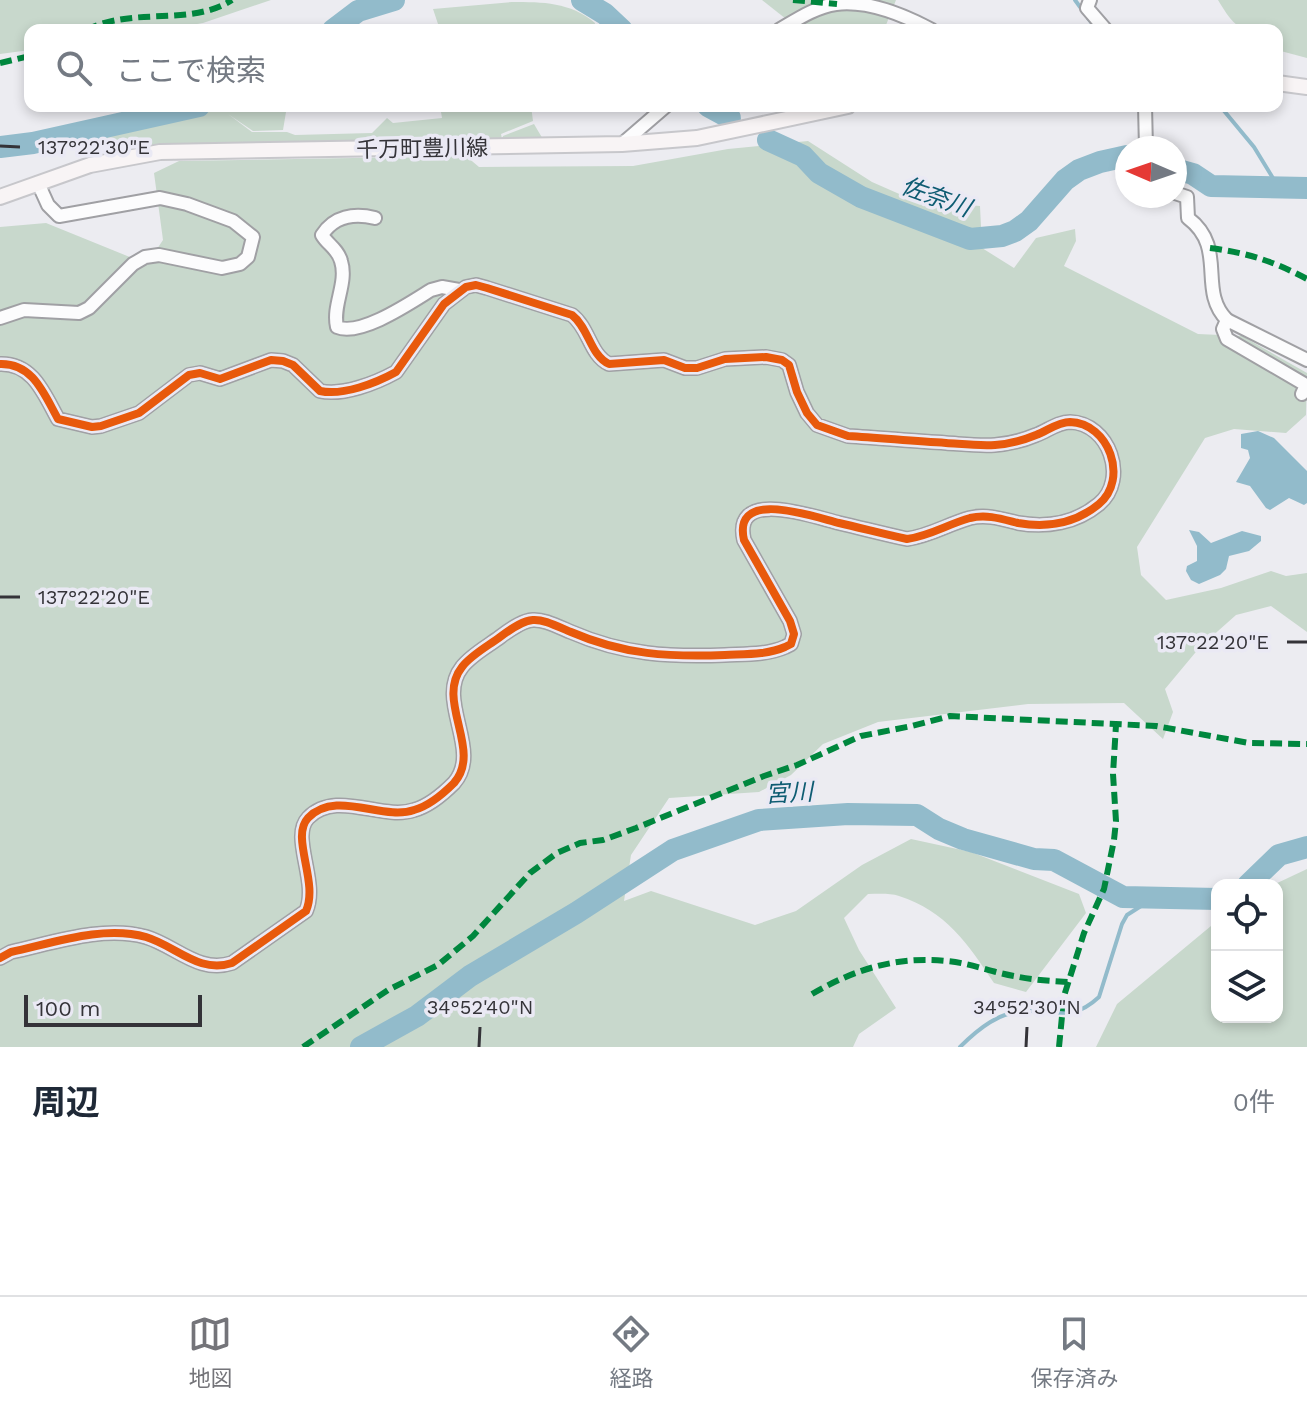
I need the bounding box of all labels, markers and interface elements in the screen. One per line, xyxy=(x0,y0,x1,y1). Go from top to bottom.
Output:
search box xyxy=(24,24,1283,112)
icon: search xyxy=(52,46,96,90)
text: ここで検索 xyxy=(116,53,266,88)
text: 137°22'30"E xyxy=(38,135,150,159)
street label: 千万町豊川線 xyxy=(356,135,488,162)
north arrow xyxy=(1115,136,1187,208)
water label: 佐奈川 xyxy=(897,172,977,223)
text: 137°22'20"E xyxy=(38,585,150,609)
text: 137°22'20"E xyxy=(1157,630,1269,654)
water label: 宮川 xyxy=(764,778,817,808)
map controls xyxy=(1211,879,1283,1023)
button: locate xyxy=(1211,879,1283,951)
button: layers xyxy=(1211,951,1283,1023)
scale bar xyxy=(24,991,202,1027)
text: 34°52'40"N xyxy=(427,995,533,1019)
text: 34°52'30"N xyxy=(973,995,1081,1019)
text: 100 m xyxy=(36,996,100,1021)
text: 周辺 xyxy=(32,1082,100,1122)
text: 0件 xyxy=(1233,1087,1275,1117)
tab: 地図 xyxy=(188,1312,233,1392)
tab: 経路 xyxy=(609,1312,654,1392)
tab: 保存済み xyxy=(1030,1312,1119,1392)

